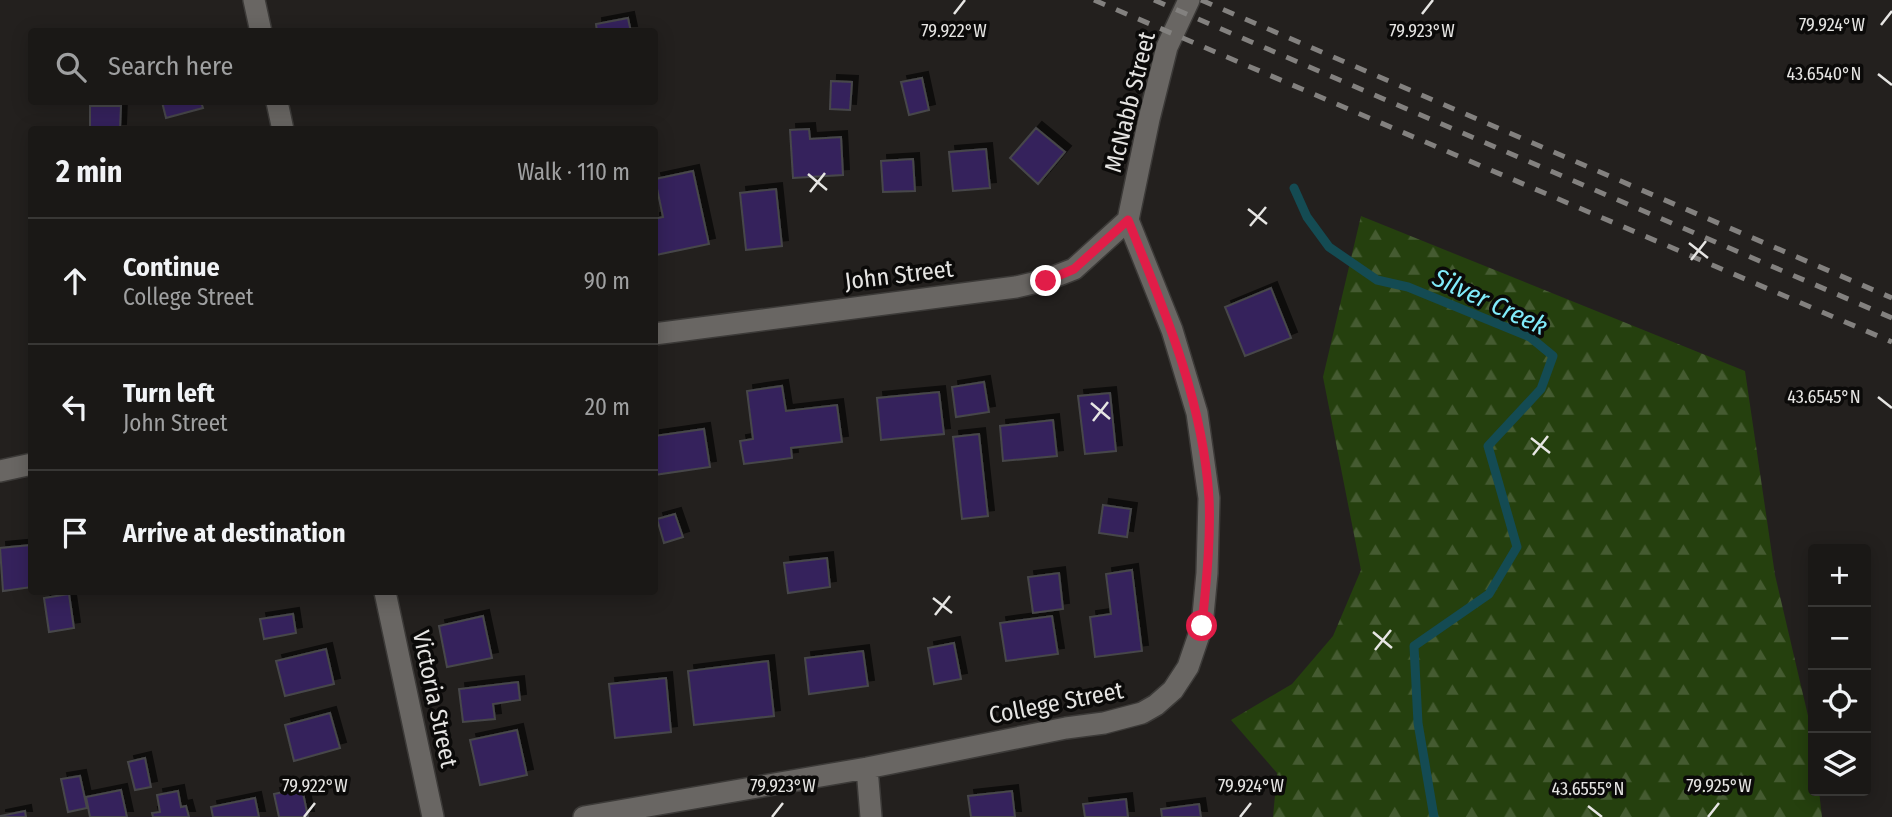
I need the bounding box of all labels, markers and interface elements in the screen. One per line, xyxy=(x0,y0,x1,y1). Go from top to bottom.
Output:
text: 79.924°W xyxy=(1799,14,1865,36)
text: 79.922°W xyxy=(921,20,987,42)
text: 79.923°W xyxy=(1389,20,1455,42)
search box xyxy=(28,28,658,105)
street label: McNabb Street xyxy=(1099,29,1161,175)
icon: search xyxy=(52,48,90,86)
text: Search here xyxy=(108,51,233,82)
text: 43.6540°N xyxy=(1787,63,1861,85)
text: 2 min xyxy=(56,154,123,190)
text: Walk · 110 m xyxy=(517,158,630,186)
text: Continue xyxy=(123,252,220,283)
street label: John Street xyxy=(843,254,955,296)
icon: ahead xyxy=(56,262,94,300)
water label: Silver Creek xyxy=(1427,262,1552,342)
route end xyxy=(1030,265,1061,296)
text: 90 m xyxy=(584,267,630,295)
text: College Street xyxy=(123,283,253,311)
text: Turn left xyxy=(123,378,215,409)
text: 43.6545°N xyxy=(1787,386,1861,408)
icon: left xyxy=(56,388,94,426)
text: 20 m xyxy=(585,393,630,421)
text: John Street xyxy=(123,409,228,437)
icon: arrive xyxy=(56,514,94,552)
text: Arrive at destination xyxy=(123,518,346,549)
map controls xyxy=(1808,544,1871,796)
button: + xyxy=(1808,544,1871,607)
button: − xyxy=(1808,607,1871,670)
route start xyxy=(1186,610,1217,641)
street label: Victoria Street xyxy=(407,628,463,770)
button: locate xyxy=(1808,670,1871,733)
street label: College Street xyxy=(987,676,1126,730)
button: layers xyxy=(1808,733,1871,796)
text: 79.922°W xyxy=(282,775,348,797)
text: 79.923°W xyxy=(750,775,816,797)
text: 79.924°W xyxy=(1218,775,1284,797)
text: 79.925°W xyxy=(1686,775,1752,797)
text: 43.6555°N xyxy=(1552,778,1624,800)

